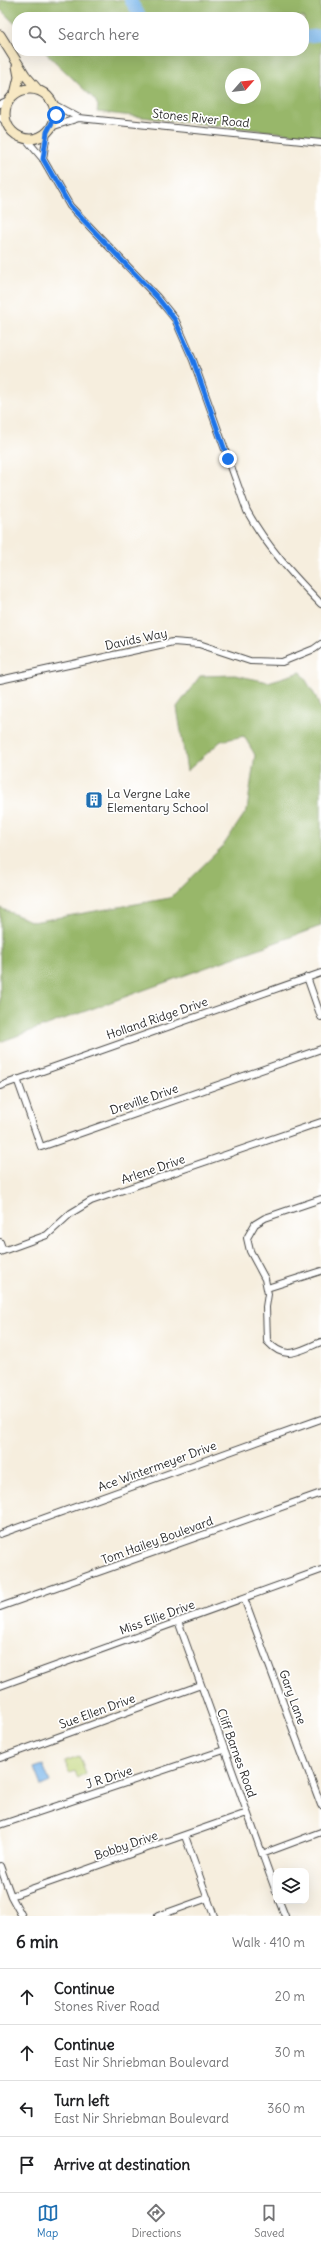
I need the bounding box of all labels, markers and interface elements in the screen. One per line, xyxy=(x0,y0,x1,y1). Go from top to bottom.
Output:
search box xyxy=(12,12,309,56)
icon: search xyxy=(26,23,48,45)
text: Search here xyxy=(58,25,139,44)
north arrow xyxy=(225,68,261,104)
street label: Stones River Road xyxy=(152,105,250,131)
route start xyxy=(47,106,65,124)
route end xyxy=(219,450,237,468)
street label: Davids Way xyxy=(103,625,169,653)
place label: La Vergne Lake Elementary School xyxy=(107,786,208,815)
building icon: La Vergne Lake Elementary School xyxy=(84,790,104,810)
street label: Holland Ridge Drive xyxy=(104,994,210,1042)
street label: Dreville Drive xyxy=(108,1080,180,1118)
street label: Arlene Drive xyxy=(119,1151,187,1187)
street label: Ace Wintermeyer Drive xyxy=(96,1438,218,1494)
street label: Tom Hailey Boulevard xyxy=(99,1513,215,1567)
street label: Miss Ellie Drive xyxy=(117,1596,197,1638)
street label: Gary Lane xyxy=(276,1668,310,1726)
street label: Sue Ellen Drive xyxy=(57,1690,137,1732)
street label: Cliff Barnes Road xyxy=(214,1707,260,1799)
street label: J R Drive xyxy=(84,1762,134,1792)
street label: Bobby Drive xyxy=(92,1827,160,1863)
map controls xyxy=(273,1868,309,1904)
button: layers xyxy=(273,1868,309,1904)
text: 6 min xyxy=(16,1931,58,1953)
text: Walk · 410 m xyxy=(232,1934,305,1951)
text: Continue xyxy=(54,1979,115,1998)
icon: ahead xyxy=(16,1986,38,2008)
text: 20 m xyxy=(275,1988,305,2005)
text: Stones River Road xyxy=(54,1998,160,2015)
text: Continue xyxy=(54,2035,115,2054)
icon: ahead xyxy=(16,2042,38,2064)
text: 30 m xyxy=(275,2044,305,2061)
text: East Nir Shriebman Boulevard xyxy=(54,2054,229,2071)
text: Turn left xyxy=(54,2091,109,2110)
icon: left xyxy=(16,2098,38,2120)
text: 360 m xyxy=(267,2100,305,2117)
text: East Nir Shriebman Boulevard xyxy=(54,2110,229,2127)
icon: arrive xyxy=(16,2154,38,2176)
text: Arrive at destination xyxy=(54,2155,190,2174)
tab: Map xyxy=(37,2202,59,2240)
tab: Directions xyxy=(132,2202,181,2240)
tab: Saved xyxy=(254,2202,284,2240)

